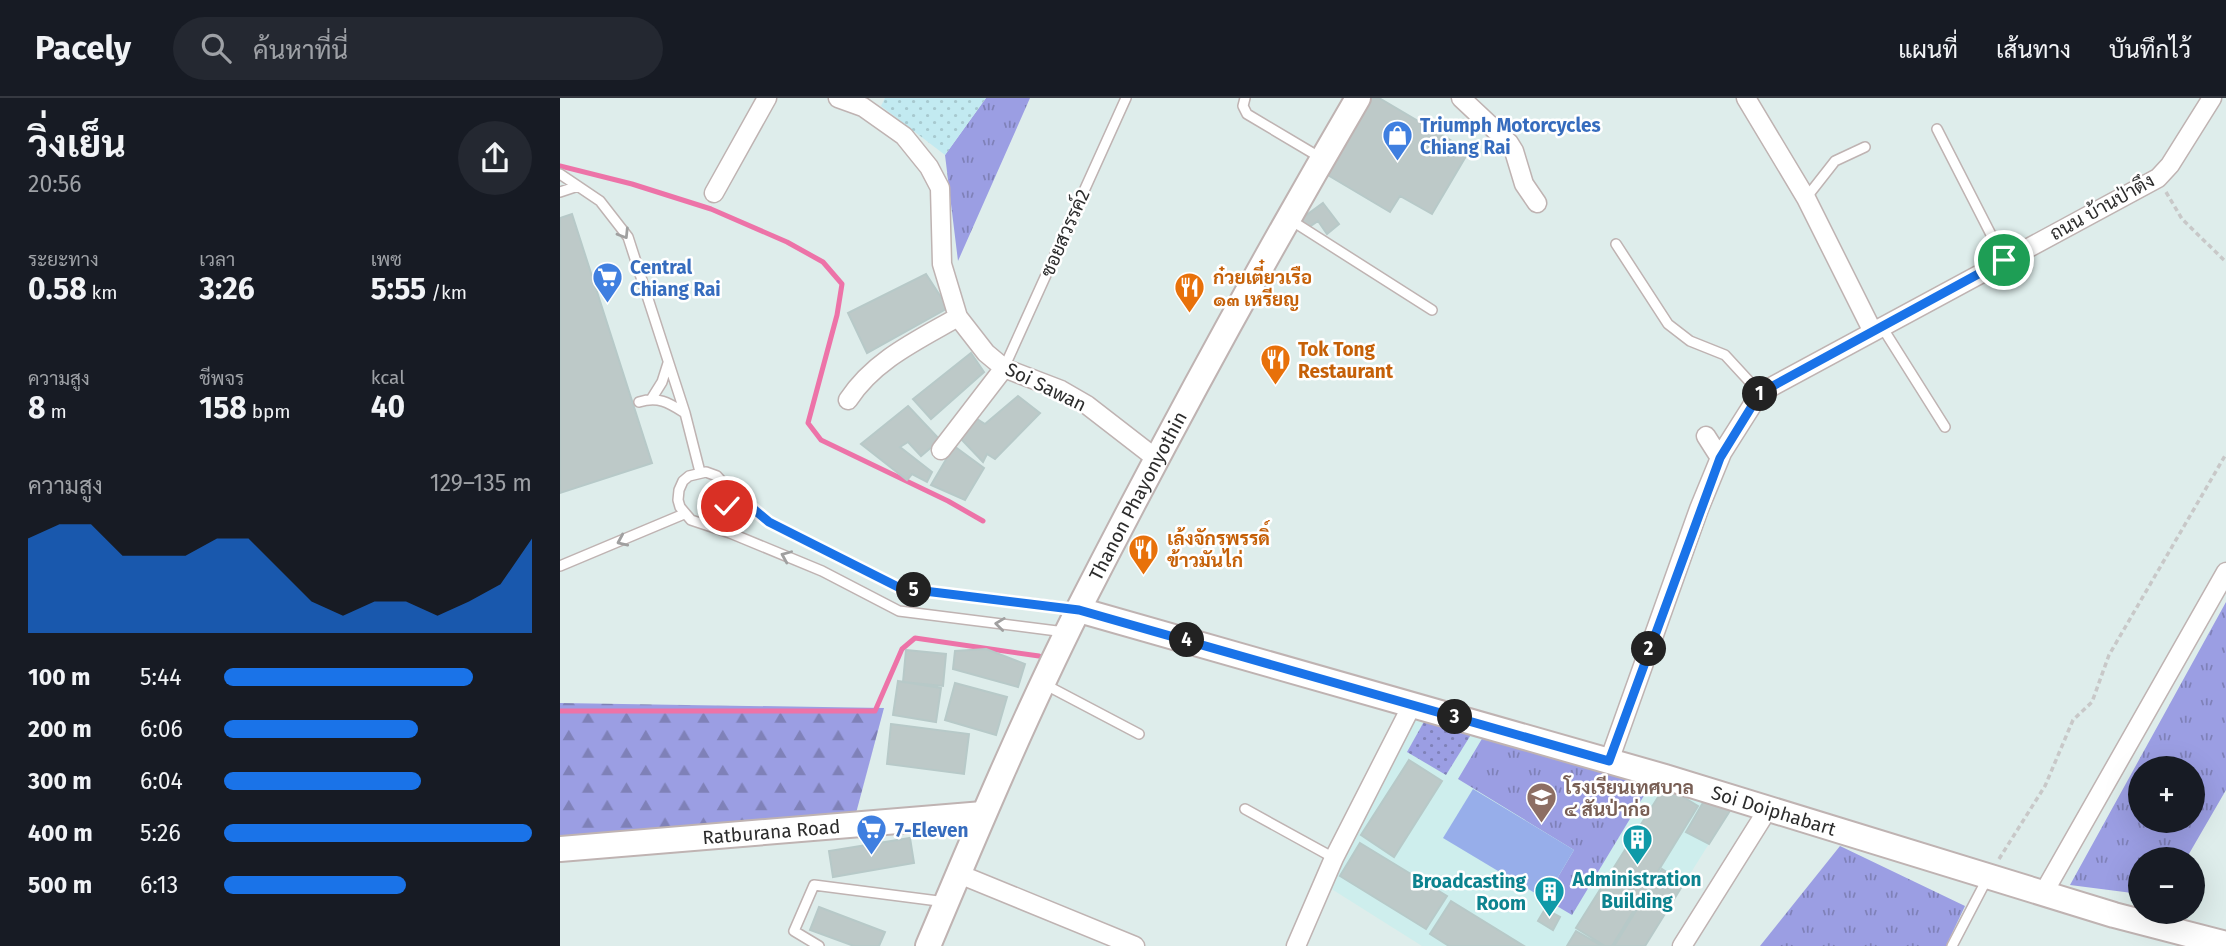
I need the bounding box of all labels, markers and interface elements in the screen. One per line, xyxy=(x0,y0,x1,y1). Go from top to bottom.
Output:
search box xyxy=(173,17,663,80)
text: Pacely xyxy=(35,28,131,68)
icon: search xyxy=(197,29,235,67)
text: ค้นหาที่นี่ xyxy=(253,35,348,66)
text: แผนที่ xyxy=(1898,36,1958,64)
text: เส้นทาง xyxy=(1996,36,2071,64)
text: บันทึกไว้ xyxy=(2109,36,2191,64)
place label: Triumph Motorcycles Chiang Rai xyxy=(1420,114,1601,159)
shop icon: Triumph Motorcycles Chiang Rai xyxy=(1380,119,1414,163)
text: วิ่งเย็น xyxy=(28,121,126,167)
button: share xyxy=(458,121,532,195)
street label: ถนน บ้านป่าตึง xyxy=(2045,168,2158,245)
text: 20:56 xyxy=(28,170,82,198)
street label: ซอยสวรรค์2 xyxy=(1035,185,1095,280)
one-way arrow xyxy=(616,227,629,240)
pin xyxy=(1974,230,2034,290)
icon: arrive xyxy=(1985,241,2023,279)
text: ระยะทาง xyxy=(28,248,99,271)
text: เวลา xyxy=(199,248,235,271)
text: เพซ xyxy=(371,248,402,271)
place label: Central Chiang Rai xyxy=(630,256,721,301)
place label: ก๋วยเตี๋ยวเรือ ๑๓ เหรียญ xyxy=(1213,259,1312,311)
supermarket icon: Central Chiang Rai xyxy=(590,261,624,305)
text: 0.58 xyxy=(28,271,87,307)
text: 3:26 xyxy=(199,271,255,307)
text: 5:55 xyxy=(371,271,426,307)
restaurant icon: ก๋วยเตี๋ยวเรือ ๑๓ เหรียญ xyxy=(1173,271,1207,315)
text: km xyxy=(87,281,118,304)
text: /km xyxy=(426,281,467,304)
place label: Tok Tong Restaurant xyxy=(1298,338,1394,383)
restaurant icon: Tok Tong Restaurant xyxy=(1258,343,1292,387)
street label: Soi Sawan xyxy=(1002,358,1090,416)
text: kcal xyxy=(371,366,405,389)
text: ความสูง xyxy=(28,367,90,390)
text: ชีพจร xyxy=(199,367,244,390)
pin: 1 xyxy=(1742,376,1778,412)
text: 1 xyxy=(1755,382,1764,405)
text: 40 xyxy=(371,389,405,425)
text: 8 xyxy=(28,390,45,426)
text: 158 xyxy=(199,390,247,426)
text: m xyxy=(45,400,67,423)
text: bpm xyxy=(247,400,291,423)
street label: Thanon Phayonyothin xyxy=(1084,407,1192,584)
text: 129–135 m xyxy=(430,469,532,497)
text: ความสูง xyxy=(28,472,103,500)
pin xyxy=(697,476,757,536)
icon: check xyxy=(708,487,746,525)
place label: เล้งจักรพรรดิ์ ข้าวมันไก่ xyxy=(1167,520,1270,572)
restaurant icon: เล้งจักรพรรดิ์ ข้าวมันไก่ xyxy=(1127,532,1161,576)
one-way arrow xyxy=(617,533,629,547)
one-way arrow xyxy=(781,551,793,565)
pin: 5 xyxy=(896,573,932,608)
text: 5 xyxy=(908,578,919,601)
one-way arrow xyxy=(994,616,1006,631)
pin: 4 xyxy=(1170,622,1204,658)
text: 4 xyxy=(1181,628,1192,651)
pin: 2 xyxy=(1632,632,1666,666)
text: 2 xyxy=(1644,637,1653,660)
text: 100 m xyxy=(28,663,90,691)
text: 5:44 xyxy=(140,663,181,691)
pin: 3 xyxy=(1438,700,1472,734)
text: 3 xyxy=(1450,705,1459,728)
text: 200 m xyxy=(28,715,92,743)
text: 6:06 xyxy=(140,715,183,743)
map controls xyxy=(2128,756,2205,924)
button: + xyxy=(2128,756,2205,833)
text: 300 m xyxy=(28,767,92,795)
text: 6:04 xyxy=(140,767,183,795)
place label: โรงเรียนเทศบาล ๔ สันป่าก่อ xyxy=(1563,775,1694,821)
street label: Soi Doiphabart xyxy=(1709,780,1839,840)
school or university icon: โรงเรียนเทศบาล ๔ สันป่าก่อ xyxy=(1524,781,1558,825)
supermarket icon: 7-Eleven xyxy=(855,813,889,857)
street label: Ratburana Road xyxy=(701,814,841,849)
text: 400 m xyxy=(28,819,93,847)
text: 5:26 xyxy=(140,819,181,847)
place label: 7-Eleven xyxy=(895,819,968,842)
building icon: Administration Building xyxy=(1620,823,1654,867)
button: − xyxy=(2128,847,2205,924)
place label: Administration Building xyxy=(1572,868,1701,913)
place label: Broadcasting Room xyxy=(1412,870,1527,915)
text: 500 m xyxy=(28,871,92,899)
text: 6:13 xyxy=(140,871,178,899)
building icon: Broadcasting Room xyxy=(1532,875,1566,919)

